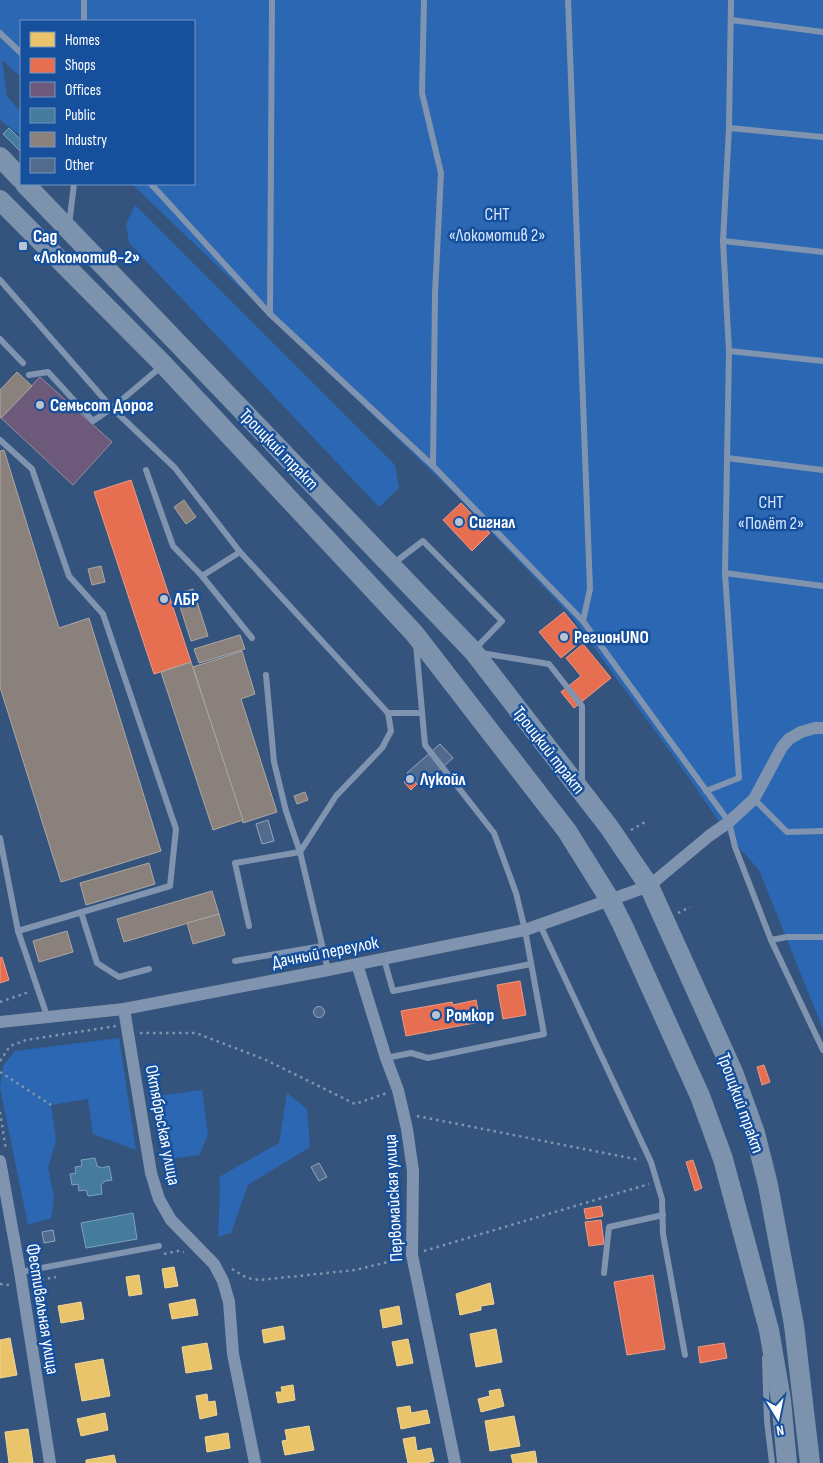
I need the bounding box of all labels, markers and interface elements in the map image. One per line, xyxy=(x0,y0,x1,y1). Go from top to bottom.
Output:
legend xyxy=(20,20,195,185)
text: Homes xyxy=(65,31,100,50)
text: Shops xyxy=(65,56,96,75)
text: Offices xyxy=(65,81,101,100)
text: Public xyxy=(65,106,96,125)
text: Industry xyxy=(65,131,107,150)
text: Other xyxy=(65,156,94,175)
park label: СНТ «Локомотив 2» xyxy=(449,204,545,246)
place label: Сад «Локомотив-2» xyxy=(33,226,140,268)
marker: Сад «Локомотив-2» xyxy=(17,240,29,252)
place label: Семьсот Дорог xyxy=(50,395,154,416)
marker: Семьсот Дорог xyxy=(34,399,46,411)
street label: Троицкий тракт xyxy=(235,404,323,494)
park label: СНТ «Полёт 2» xyxy=(738,492,804,534)
place label: Сигнал xyxy=(469,512,516,533)
marker: Сигнал xyxy=(453,516,465,528)
place label: ЛБР xyxy=(173,589,199,610)
marker: ЛБР xyxy=(158,593,170,605)
place label: РегионUNO xyxy=(574,627,649,648)
marker: РегионUNO xyxy=(558,631,570,643)
street label: Троицкий тракт xyxy=(508,702,589,798)
place label: Лукойл xyxy=(419,769,467,790)
marker: Лукойл xyxy=(404,773,416,785)
street label: Дачный переулок xyxy=(270,932,380,973)
place label: Ромкор xyxy=(446,1005,494,1026)
marker: Ромкор xyxy=(430,1009,442,1021)
street label: Троицкий тракт xyxy=(713,1050,768,1156)
street label: Октябрьская улица xyxy=(141,1063,184,1187)
street label: Первомайская улица xyxy=(380,1133,407,1262)
street label: Фестивальная улица xyxy=(22,1242,63,1376)
north arrow xyxy=(753,1393,803,1443)
text: N xyxy=(775,1421,785,1439)

